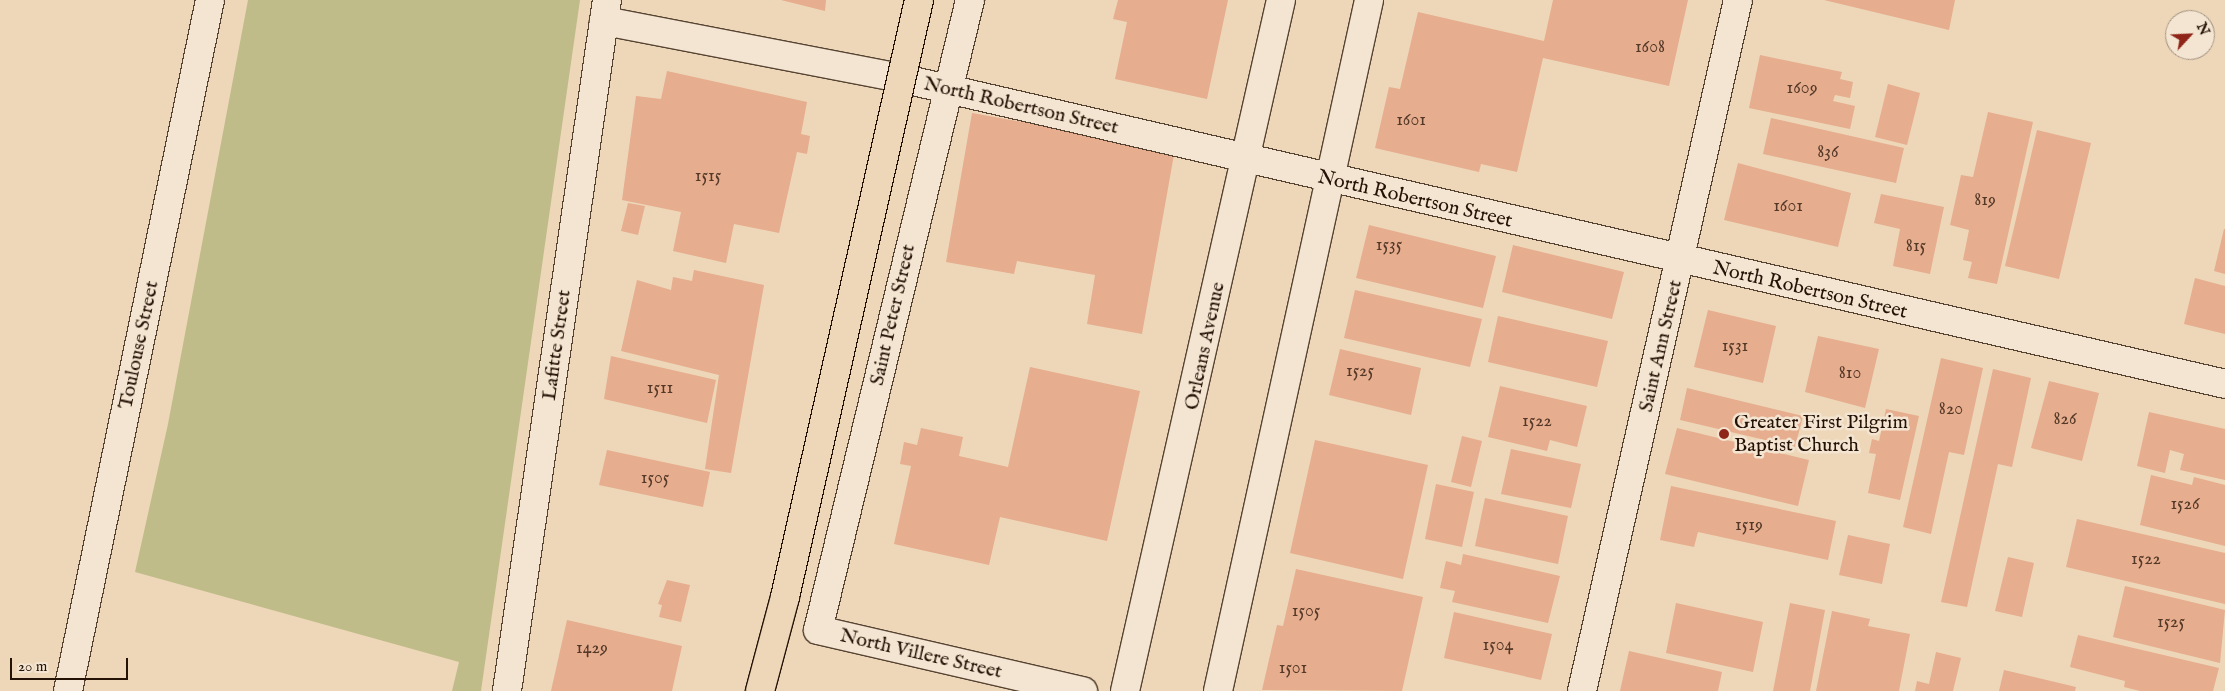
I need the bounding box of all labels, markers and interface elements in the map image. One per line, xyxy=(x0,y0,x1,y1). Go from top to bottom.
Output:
north arrow xyxy=(2165,10,2215,60)
text: N xyxy=(2192,20,2213,38)
house number: 1608 xyxy=(1635,37,1665,59)
street label: North Robertson Street xyxy=(921,72,1121,140)
house number: 1609 xyxy=(1787,78,1817,100)
house number: 1601 xyxy=(1396,110,1426,132)
house number: 836 xyxy=(1817,142,1839,164)
street label: North Robertson Street xyxy=(1315,165,1515,233)
house number: 1515 xyxy=(695,166,721,188)
house number: 819 xyxy=(1974,190,1996,212)
house number: 1601 xyxy=(1773,196,1803,218)
house number: 1535 xyxy=(1376,235,1402,257)
house number: 815 xyxy=(1906,236,1926,258)
street label: Saint Peter Street xyxy=(865,242,921,388)
street label: North Robertson Street xyxy=(1710,256,1910,324)
street label: Saint Ann Street xyxy=(1634,278,1688,414)
street label: Toulouse Street xyxy=(114,279,164,411)
street label: Orleans Avenue xyxy=(1180,280,1230,412)
street label: Lafitte Street xyxy=(537,288,577,402)
house number: 1531 xyxy=(1722,336,1748,358)
house number: 1525 xyxy=(1346,361,1374,383)
house number: 810 xyxy=(1839,363,1861,385)
house number: 1511 xyxy=(647,378,673,400)
house number: 820 xyxy=(1939,399,1963,421)
house number: 826 xyxy=(2053,409,2077,431)
place label: Greater First Pilgrim Baptist Church xyxy=(1734,410,1908,457)
house number: 1522 xyxy=(1522,411,1552,433)
marker: Greater First Pilgrim Baptist Church xyxy=(1718,428,1730,440)
house number: 1505 xyxy=(641,468,669,490)
house number: 1526 xyxy=(2170,494,2200,516)
house number: 1519 xyxy=(1735,515,1763,537)
house number: 1522 xyxy=(2131,549,2161,571)
house number: 1505 xyxy=(1292,601,1320,623)
house number: 1525 xyxy=(2157,612,2185,634)
street label: North Villere Street xyxy=(838,624,1004,684)
house number: 1504 xyxy=(1483,635,1513,657)
house number: 1429 xyxy=(576,638,608,660)
scale bar xyxy=(12,648,130,680)
text: 20 m xyxy=(18,657,47,676)
house number: 1501 xyxy=(1279,658,1307,680)

